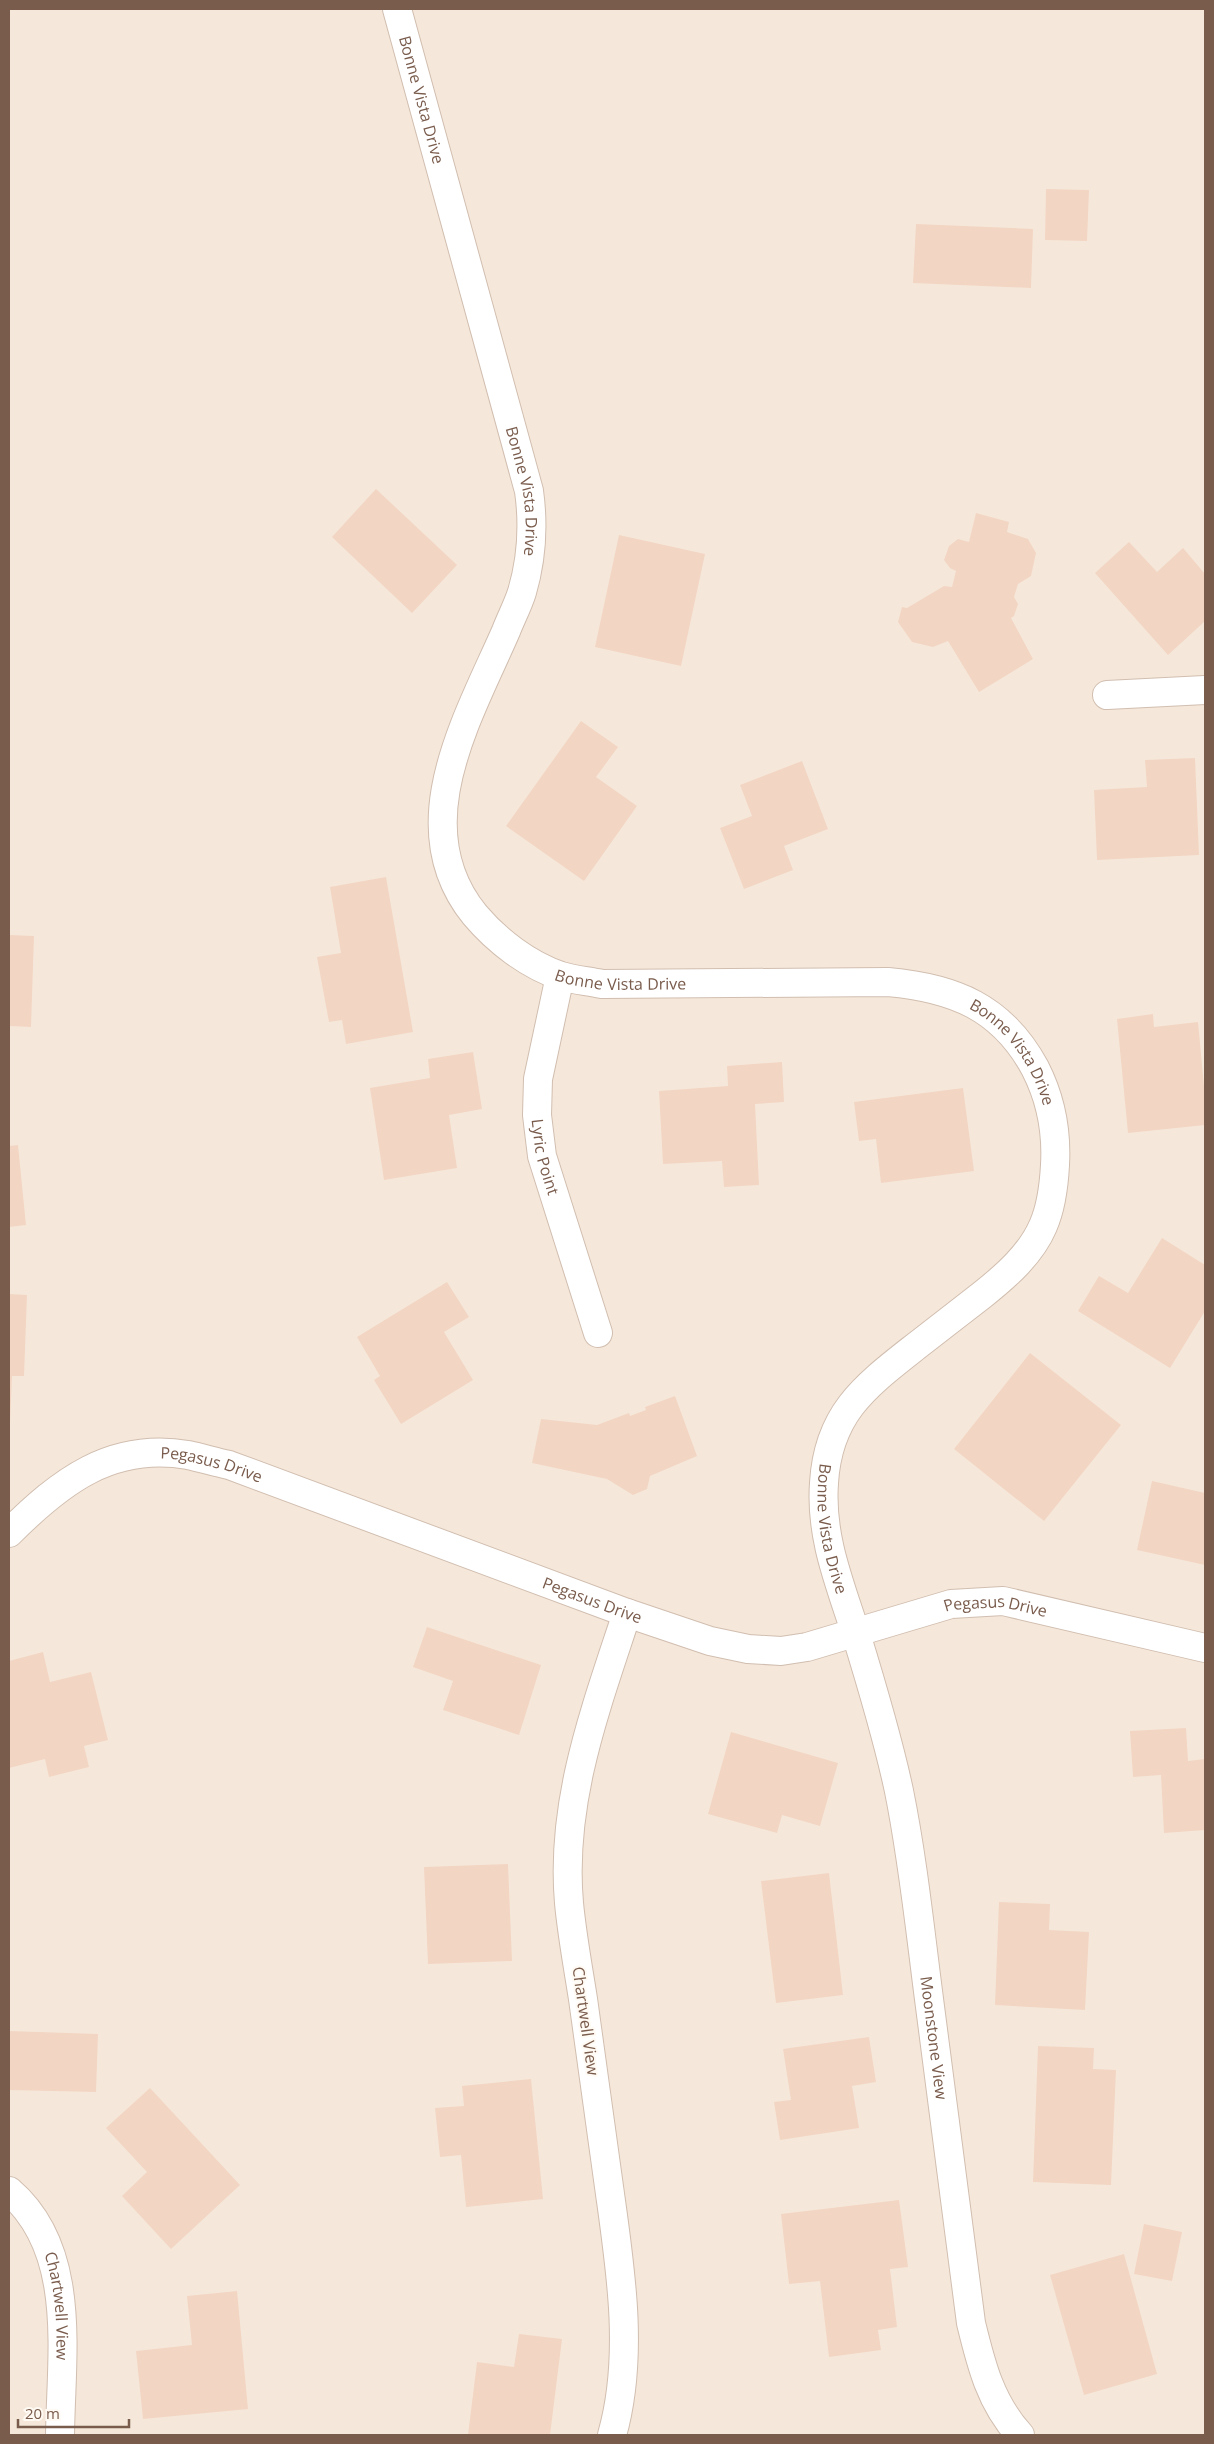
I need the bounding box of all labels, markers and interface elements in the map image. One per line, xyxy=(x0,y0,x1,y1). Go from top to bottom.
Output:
street label: Bonne Vista Drive xyxy=(394,33,450,166)
street label: Bonne Vista Drive xyxy=(501,424,543,557)
street label: Bonne Vista Drive xyxy=(552,964,686,995)
street label: Bonne Vista Drive xyxy=(966,993,1060,1108)
street label: Lyric Point xyxy=(527,1117,565,1198)
street label: Pegasus Drive xyxy=(160,1441,266,1487)
street label: Bonne Vista Drive xyxy=(812,1462,853,1597)
street label: Pegasus Drive xyxy=(539,1572,645,1628)
street label: Pegasus Drive xyxy=(941,1590,1049,1622)
street label: Chartwell View xyxy=(567,1965,605,2077)
street label: Moonstone View xyxy=(915,1975,953,2101)
street label: Chartwell View xyxy=(39,2249,74,2361)
scale bar xyxy=(18,2396,129,2428)
text: 20 m xyxy=(25,2403,60,2423)

